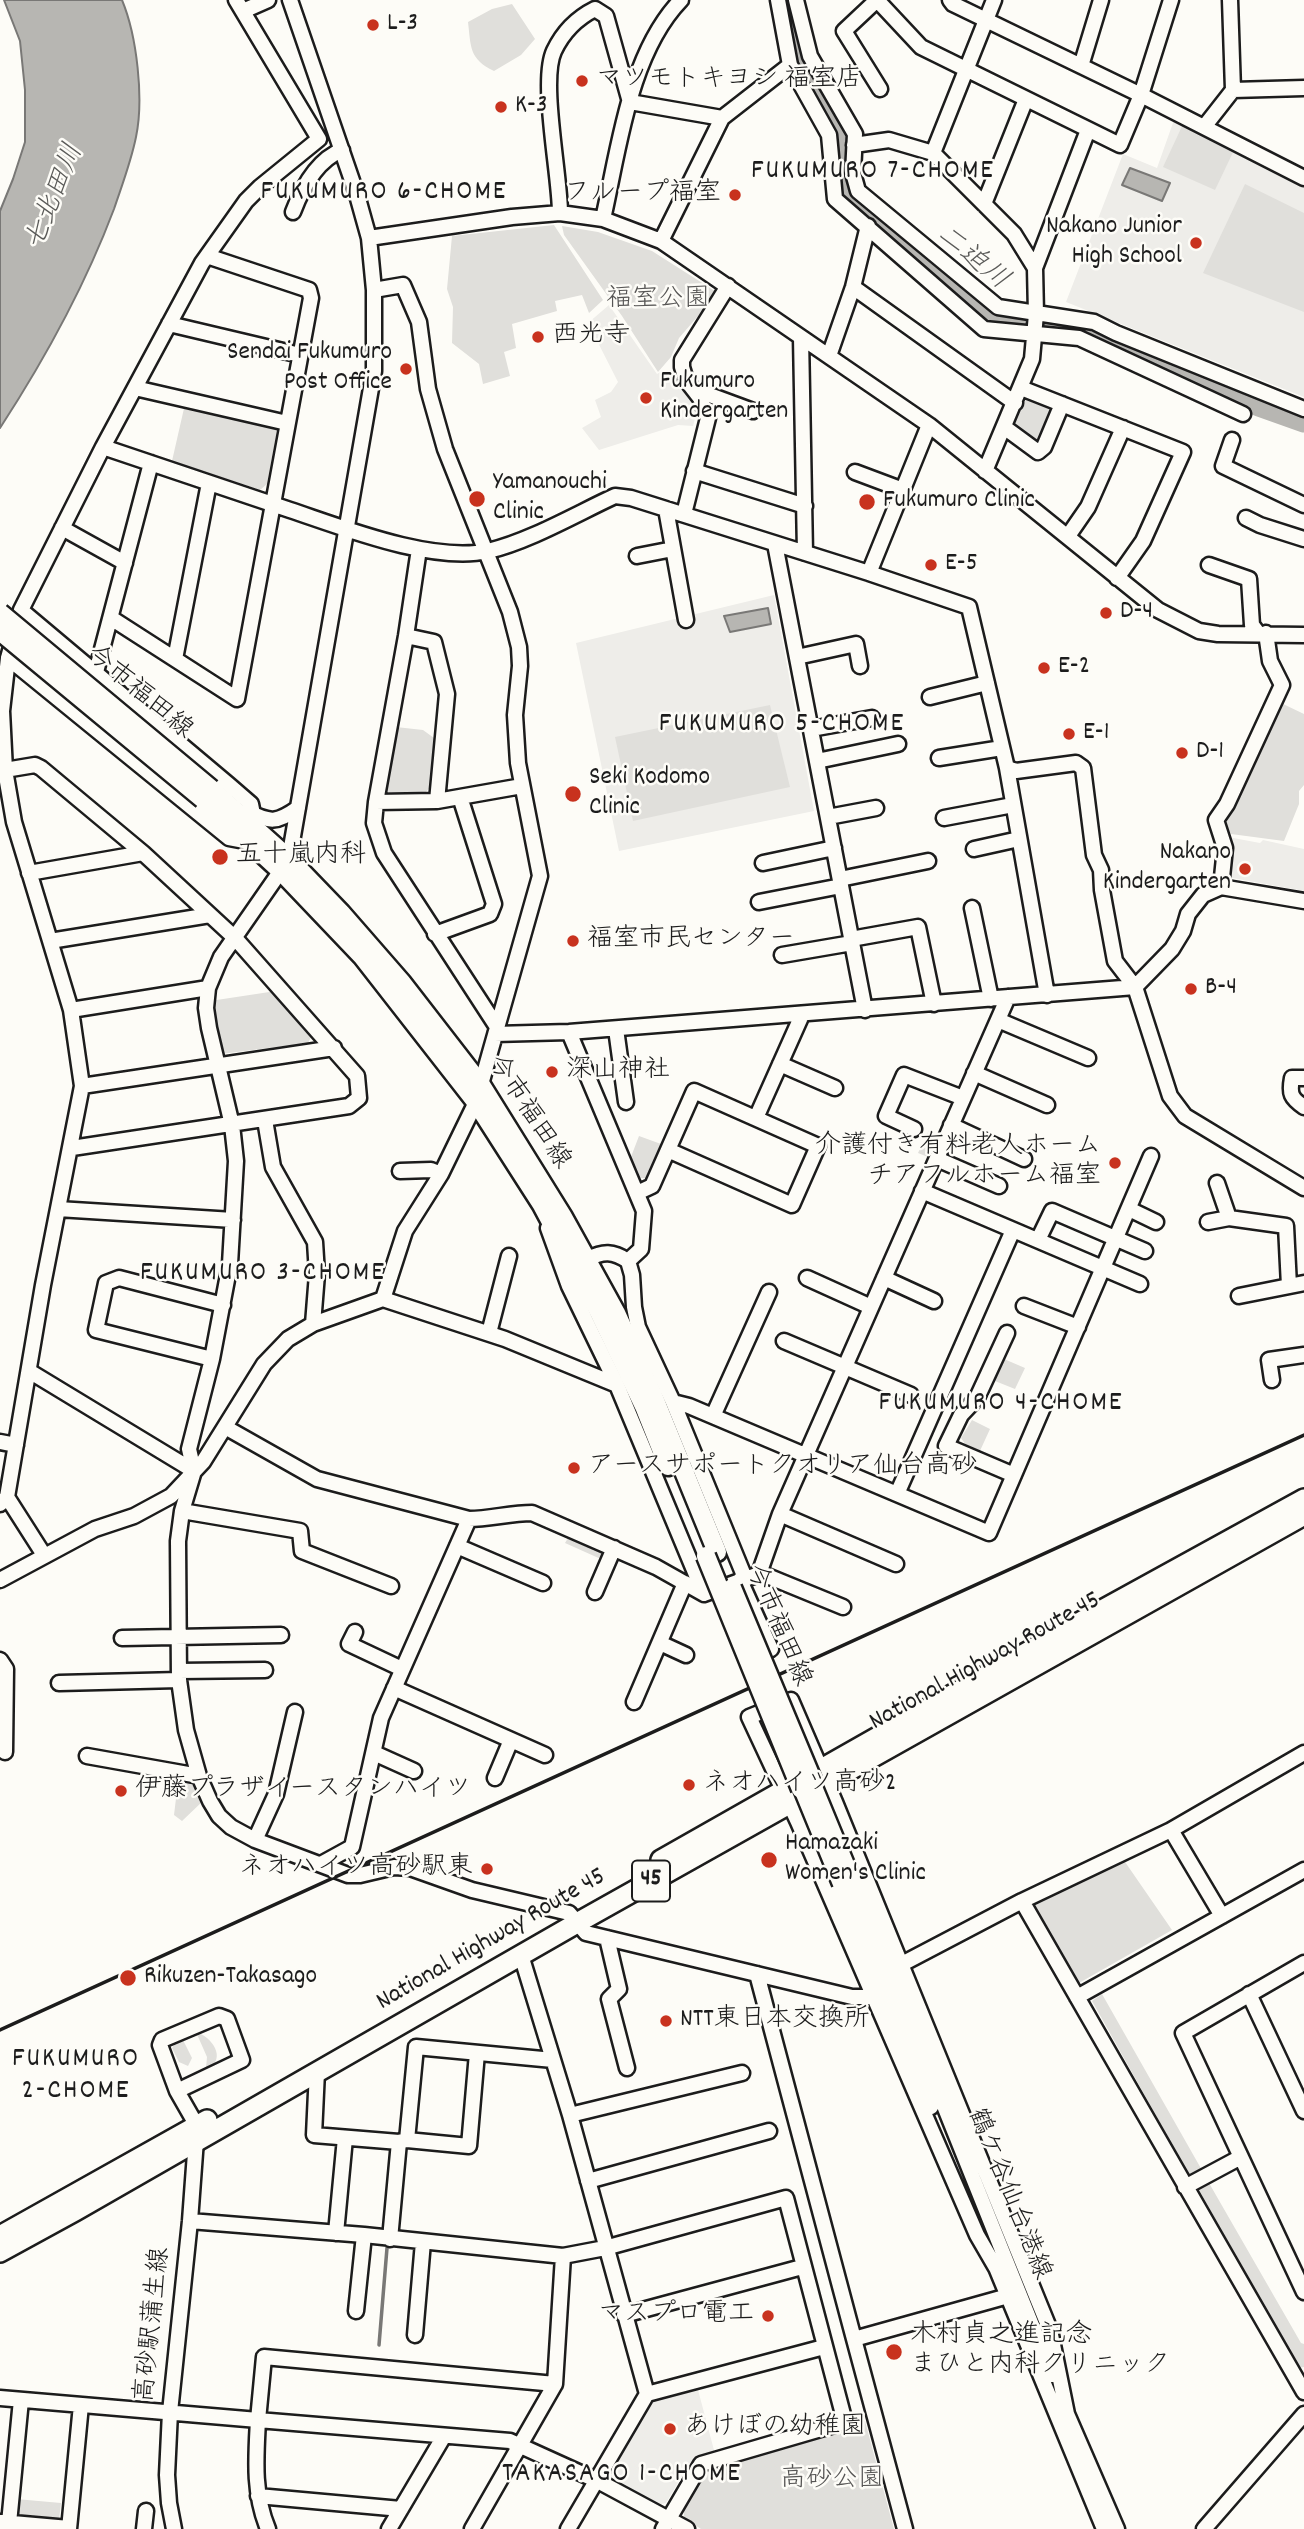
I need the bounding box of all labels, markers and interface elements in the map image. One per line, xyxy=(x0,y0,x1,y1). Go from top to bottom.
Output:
place label: L-3 xyxy=(387,9,418,41)
marker: L-3 xyxy=(365,17,381,33)
place label: マツモトキヨシ 福室店 xyxy=(596,65,862,97)
marker: マツモトキヨシ 福室店 xyxy=(574,73,590,89)
place label: K-3 xyxy=(515,91,547,123)
marker: K-3 xyxy=(493,99,509,115)
water label: 七北田川 xyxy=(20,140,94,256)
district label: FUKUMURO 7-CHOME xyxy=(753,156,993,190)
district label: FUKUMURO 6-CHOME xyxy=(262,177,506,211)
place label: フループ福室 xyxy=(564,179,721,211)
marker: フループ福室 xyxy=(727,187,743,203)
place label: Nakano Junior High School xyxy=(1046,212,1182,274)
water label: 二迫川 xyxy=(928,221,1014,299)
marker: Nakano Junior High School xyxy=(1188,235,1204,251)
park label: 福室公園 xyxy=(606,285,710,317)
place label: 西光寺 xyxy=(552,321,630,353)
marker: 西光寺 xyxy=(530,329,546,345)
place label: Sendai Fukumuro Post Office xyxy=(227,338,392,400)
marker: Sendai Fukumuro Post Office xyxy=(398,361,414,377)
place label: Fukumuro Kindergarten xyxy=(660,367,788,428)
marker: Fukumuro Kindergarten xyxy=(638,390,654,406)
place label: Yamanouchi Clinic xyxy=(493,468,607,530)
place label: Fukumuro Clinic xyxy=(883,486,1035,518)
marker: Yamanouchi Clinic xyxy=(467,489,487,509)
marker: Fukumuro Clinic xyxy=(857,492,877,512)
place label: E-5 xyxy=(945,549,978,581)
marker: E-5 xyxy=(923,557,939,573)
place label: D-4 xyxy=(1120,597,1153,629)
marker: D-4 xyxy=(1098,605,1114,621)
street label: 今市福田線 xyxy=(78,640,198,748)
place label: E-2 xyxy=(1058,652,1090,684)
marker: E-2 xyxy=(1036,660,1052,676)
district label: FUKUMURO 5-CHOME xyxy=(661,709,903,743)
place label: E-1 xyxy=(1083,718,1109,750)
marker: E-1 xyxy=(1061,726,1077,742)
place label: D-1 xyxy=(1196,737,1224,769)
marker: D-1 xyxy=(1174,745,1190,761)
place label: Seki Kodomo Clinic xyxy=(589,763,710,824)
marker: Seki Kodomo Clinic xyxy=(563,784,583,804)
place label: Nakano Kindergarten xyxy=(1103,838,1231,900)
place label: 五十嵐内科 xyxy=(236,841,366,873)
marker: 五十嵐内科 xyxy=(210,847,230,867)
marker: Nakano Kindergarten xyxy=(1237,861,1253,877)
place label: 福室市民センター xyxy=(587,925,795,957)
marker: 福室市民センター xyxy=(565,933,581,949)
place label: B-4 xyxy=(1205,973,1237,1005)
marker: B-4 xyxy=(1183,981,1199,997)
street label: 今市福田線 xyxy=(479,1050,575,1176)
place label: 深山神社 xyxy=(566,1056,670,1088)
marker: 深山神社 xyxy=(544,1064,560,1080)
place label: 介護付き有料老人ホーム チアフルホーム福室 xyxy=(815,1132,1101,1194)
marker: 介護付き有料老人ホーム チアフルホーム福室 xyxy=(1107,1155,1123,1171)
district label: FUKUMURO 3-CHOME xyxy=(142,1258,384,1292)
district label: FUKUMURO 4-CHOME xyxy=(881,1388,1121,1422)
place label: アースサポートクオリア仙台高砂 xyxy=(588,1452,977,1484)
marker: アースサポートクオリア仙台高砂 xyxy=(566,1460,582,1476)
street label: 今市福田線 xyxy=(736,1560,816,1692)
street label: National Highway Route 45 xyxy=(865,1586,1107,1740)
place label: ネオハイツ高砂2 xyxy=(703,1769,896,1801)
place label: 伊藤プラザイースタンハイツ xyxy=(135,1775,471,1807)
marker: ネオハイツ高砂2 xyxy=(681,1777,697,1793)
marker: 伊藤プラザイースタンハイツ xyxy=(113,1783,129,1799)
place label: Hamazaki Women's Clinic xyxy=(785,1829,926,1890)
marker: Hamazaki Women's Clinic xyxy=(759,1850,779,1870)
place label: ネオハイツ高砂駅東 xyxy=(239,1853,473,1885)
road number: 45 xyxy=(632,1860,670,1902)
marker: ネオハイツ高砂駅東 xyxy=(479,1861,495,1877)
street label: National Highway Route 45 xyxy=(372,1863,612,2019)
place label: Rikuzen-Takasago xyxy=(144,1962,317,1994)
marker: Rikuzen-Takasago xyxy=(118,1968,138,1988)
place label: NTT東日本交換所 xyxy=(680,2005,870,2037)
marker: NTT東日本交換所 xyxy=(658,2013,674,2029)
district label: FUKUMURO 2-CHOME xyxy=(13,2044,139,2110)
street label: 鶴ケ谷仙台港線 xyxy=(958,2105,1056,2285)
street label: 高砂駅蒲生線 xyxy=(131,2246,179,2404)
place label: マスプロ電工 xyxy=(598,2300,754,2332)
marker: マスプロ電工 xyxy=(760,2308,776,2324)
place label: 木村貞之進記念 まひと内科クリニック xyxy=(910,2321,1170,2382)
marker: 木村貞之進記念 まひと内科クリニック xyxy=(884,2342,904,2362)
place label: あけぼの幼稚園 xyxy=(684,2413,866,2445)
marker: あけぼの幼稚園 xyxy=(662,2421,678,2437)
district label: TAKASAGO 1-CHOME xyxy=(504,2459,740,2493)
park label: 高砂公園 xyxy=(780,2465,884,2497)

